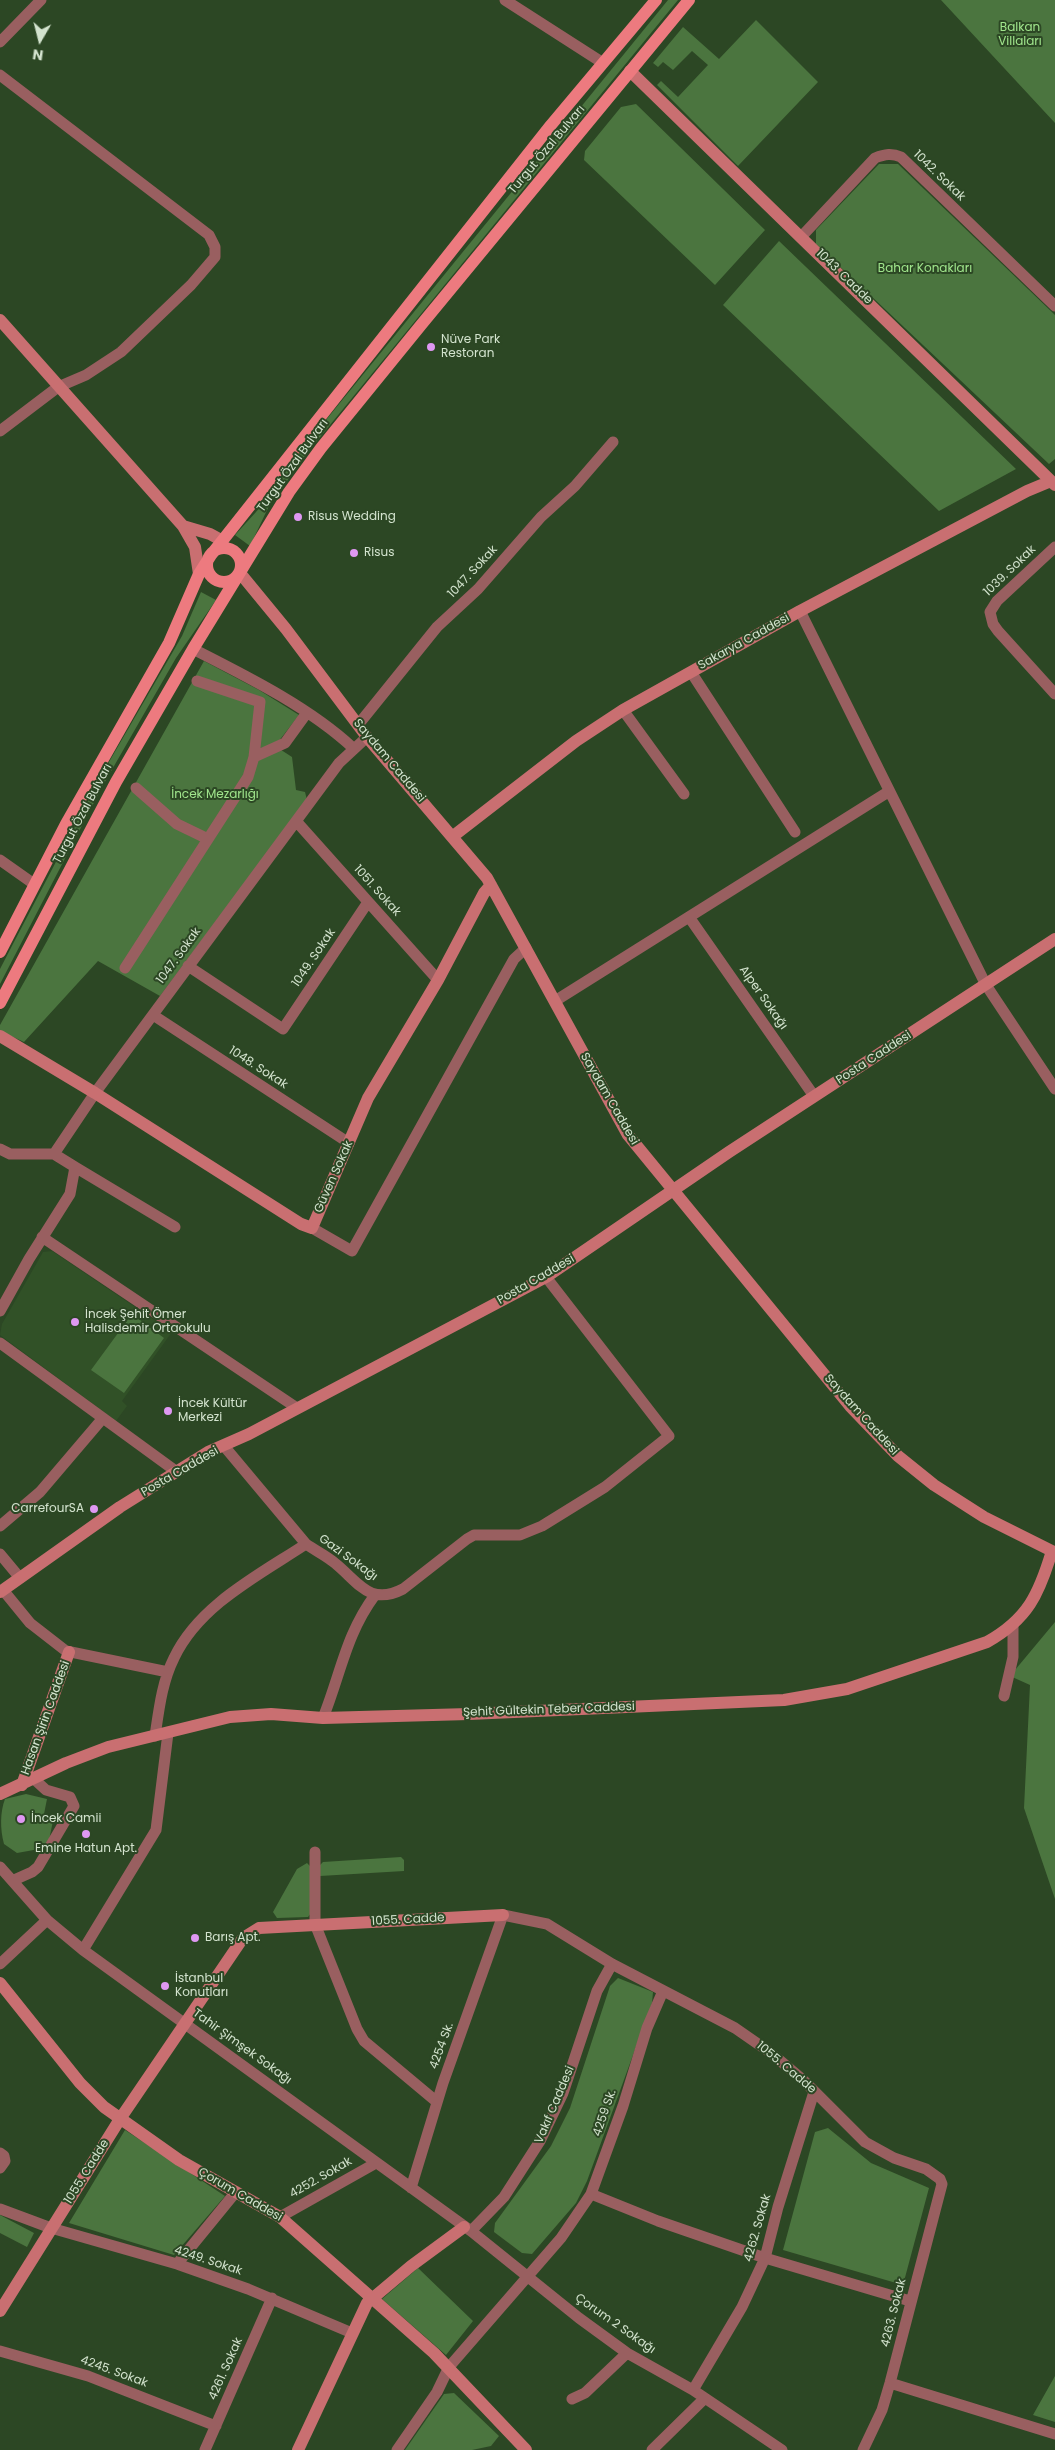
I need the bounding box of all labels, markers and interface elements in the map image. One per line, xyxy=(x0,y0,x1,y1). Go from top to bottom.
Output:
north arrow xyxy=(15,15,65,65)
park label: Balkan Villaları xyxy=(998,21,1042,49)
text: N xyxy=(31,44,45,65)
street label: Turgut Özal Bulvarı xyxy=(506,103,588,197)
street label: 1042. Sokak xyxy=(910,148,968,204)
street label: 1043. Cadde xyxy=(813,247,875,307)
park label: Bahar Konakları xyxy=(878,262,972,276)
place label: Nüve Park Restoran xyxy=(441,333,500,361)
marker: Nüve Park Restoran xyxy=(425,341,437,353)
street label: Turgut Özal Bulvarı xyxy=(254,417,332,515)
place label: Risus Wedding xyxy=(308,510,396,524)
marker: Risus Wedding xyxy=(292,511,304,523)
street label: 1047. Sokak xyxy=(445,543,501,601)
street label: 1039. Sokak xyxy=(981,543,1039,599)
place label: Risus xyxy=(364,546,394,560)
marker: Risus xyxy=(348,547,360,559)
street label: Sakarya Caddesi xyxy=(696,611,792,673)
street label: Saydam Caddesi xyxy=(350,717,428,805)
street label: Turgut Özal Bulvarı xyxy=(50,761,116,867)
park label: İncek Mezarlığı xyxy=(171,788,259,802)
street label: 1051. Sokak xyxy=(350,863,404,919)
street label: 1047. Sokak xyxy=(154,925,204,987)
street label: 1049. Sokak xyxy=(289,926,339,990)
street label: Alper Sokağı xyxy=(736,963,790,1033)
street label: Posta Caddesi xyxy=(834,1028,914,1088)
street label: 1048. Sokak xyxy=(226,1044,290,1092)
street label: Saydam Caddesi xyxy=(577,1050,641,1148)
street label: Güven Sokak xyxy=(312,1139,356,1215)
street label: Posta Caddesi xyxy=(495,1252,577,1308)
place label: İncek Şehit Ömer Halisdemir Ortaokulu xyxy=(85,1308,211,1336)
marker: İncek Şehit Ömer Halisdemir Ortaokulu xyxy=(69,1316,81,1328)
street label: Saydam Caddesi xyxy=(821,1372,901,1458)
place label: İncek Kültür Merkezi xyxy=(178,1397,247,1425)
marker: İncek Kültür Merkezi xyxy=(162,1405,174,1417)
street label: Posta Caddesi xyxy=(139,1444,221,1500)
place label: CarrefourSA xyxy=(11,1502,84,1516)
marker: CarrefourSA xyxy=(88,1503,100,1515)
street label: Gazi Sokağı xyxy=(316,1532,380,1584)
street label: Hasan Şirin Caddesi xyxy=(19,1659,73,1777)
street label: Şehit Gültekin Teber Caddesi xyxy=(463,1700,635,1720)
place label: İncek Camii xyxy=(31,1812,101,1826)
marker: İncek Camii xyxy=(15,1813,27,1825)
marker: Emine Hatun Apt. xyxy=(80,1828,92,1840)
place label: Emine Hatun Apt. xyxy=(35,1842,137,1856)
street label: 1055. Cadde xyxy=(371,1911,445,1929)
place label: Barış Apt. xyxy=(205,1931,260,1945)
marker: Barış Apt. xyxy=(189,1932,201,1944)
place label: İstanbul Konutları xyxy=(175,1972,228,2000)
marker: İstanbul Konutları xyxy=(159,1980,171,1992)
street label: Tahir Şimşek Sokağı xyxy=(190,2006,294,2088)
street label: 4254 Sk. xyxy=(427,2021,457,2071)
street label: 1055. Cadde xyxy=(753,2039,819,2097)
street label: Vakıf Caddesi xyxy=(532,2064,578,2146)
street label: 4259 Sk. xyxy=(590,2088,620,2138)
street label: 1055. Cadde xyxy=(61,2137,113,2207)
street label: 4252. Sokak xyxy=(287,2154,355,2202)
street label: Çorum Caddesi xyxy=(195,2165,285,2225)
street label: 4262. Sokak xyxy=(741,2192,775,2264)
street label: 4249. Sokak xyxy=(172,2243,244,2279)
street label: 4263. Sokak xyxy=(879,2277,909,2349)
street label: Çorum 2 Sokağı xyxy=(572,2291,658,2357)
street label: 4261. Sokak xyxy=(206,2336,246,2402)
street label: 4245. Sokak xyxy=(78,2353,150,2391)

